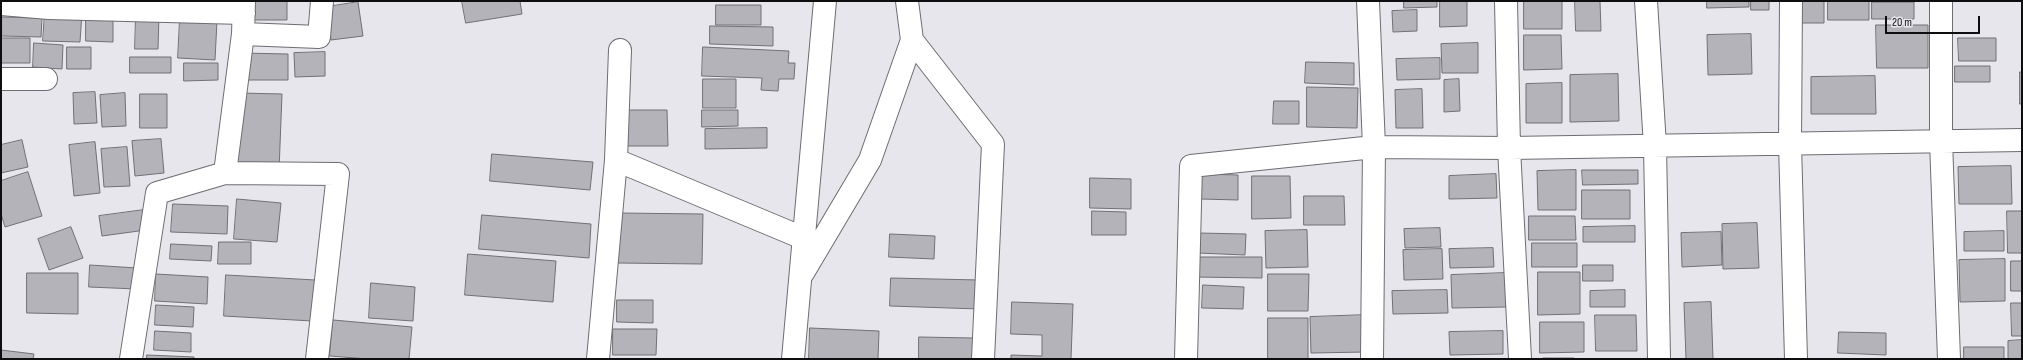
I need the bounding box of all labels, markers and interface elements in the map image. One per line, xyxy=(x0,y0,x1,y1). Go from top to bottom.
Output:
scale bar xyxy=(1887,8,1982,34)
text: 20 m xyxy=(1892,15,1912,30)

